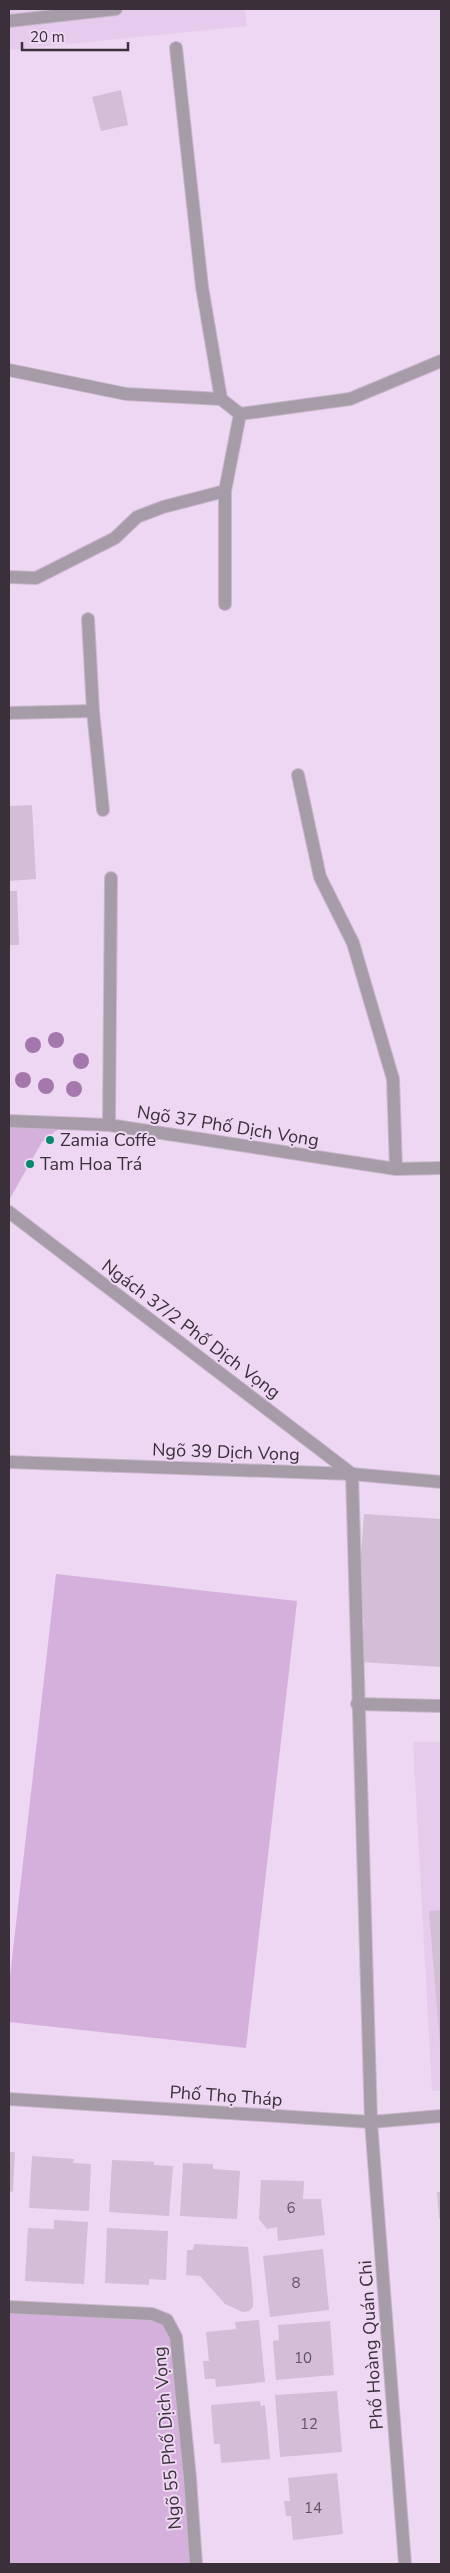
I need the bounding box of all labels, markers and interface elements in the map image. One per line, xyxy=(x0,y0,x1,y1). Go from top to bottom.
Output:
scale bar xyxy=(22,20,129,52)
text: 20 m xyxy=(30,27,65,47)
street label: Ngõ 37 Phố Dịch Vọng xyxy=(135,1100,321,1152)
place label: Zamia Coffe xyxy=(60,1128,156,1152)
marker: Zamia Coffe xyxy=(44,1134,56,1146)
place label: Tam Hoa Trá xyxy=(40,1152,142,1176)
marker: Tam Hoa Trá xyxy=(24,1158,36,1170)
street label: Ngách 37/2 Phố Dịch Vọng xyxy=(97,1254,285,1404)
street label: Ngõ 39 Dịch Vọng xyxy=(152,1437,300,1467)
street label: Phố Thọ Tháp xyxy=(169,2080,283,2112)
house number: 6 xyxy=(286,2198,296,2218)
street label: Phố Hoàng Quán Chi xyxy=(353,2260,389,2430)
house number: 8 xyxy=(291,2273,301,2293)
street label: Ngõ 55 Phố Dịch Vọng xyxy=(147,2345,187,2531)
house number: 10 xyxy=(294,2348,312,2368)
house number: 12 xyxy=(300,2414,318,2434)
house number: 14 xyxy=(304,2498,322,2518)

